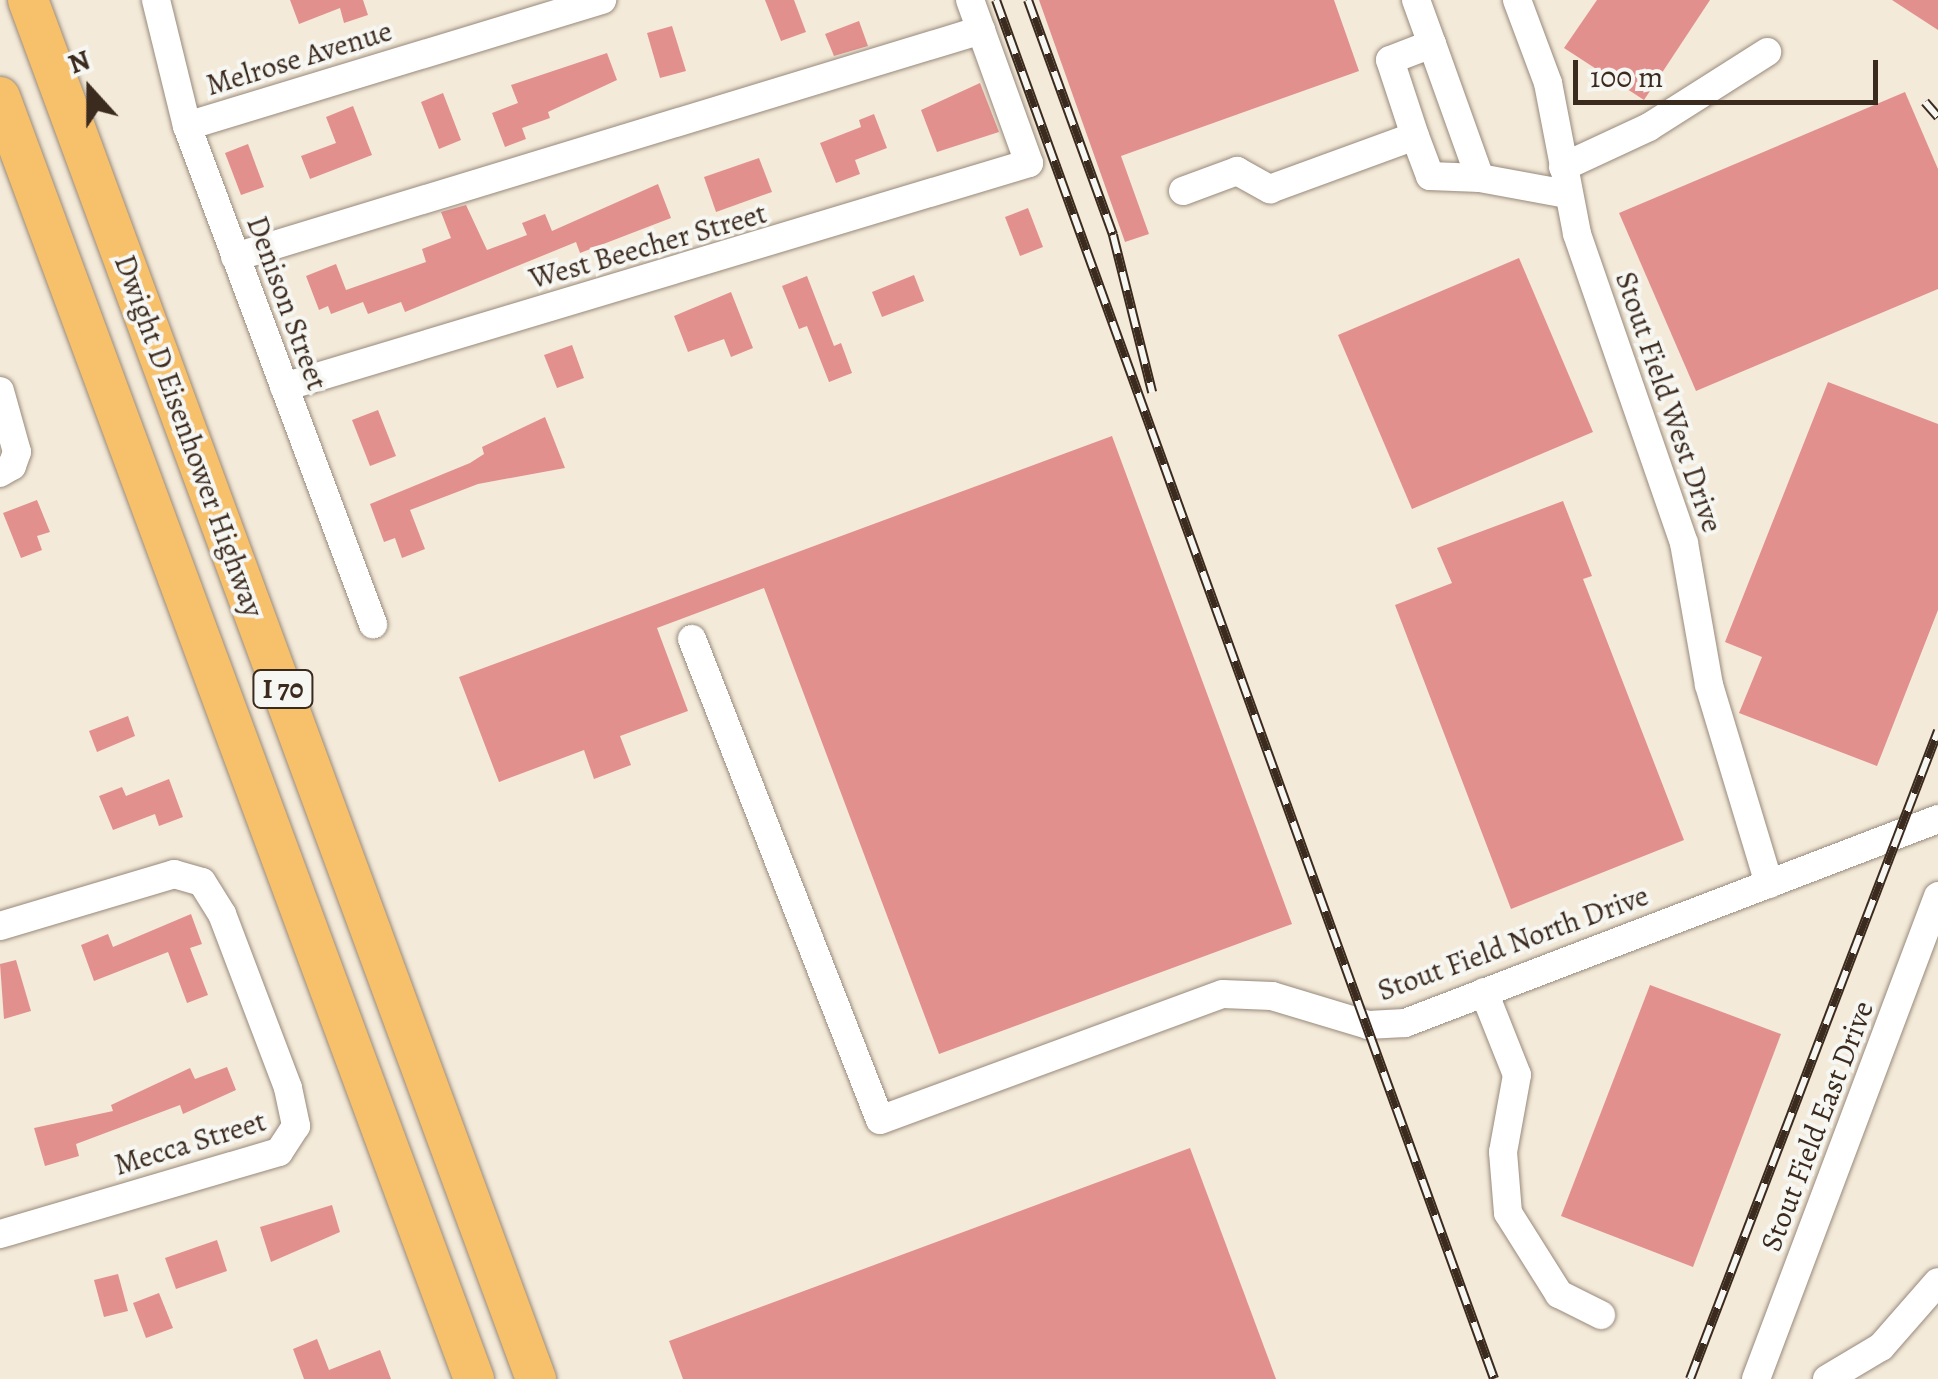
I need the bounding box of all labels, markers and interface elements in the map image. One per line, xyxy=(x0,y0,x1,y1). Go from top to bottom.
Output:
street label: Melrose Avenue xyxy=(202,13,396,103)
north arrow xyxy=(40,40,140,140)
scale bar xyxy=(1578,40,1883,102)
text: N xyxy=(63,41,96,83)
text: 100 m xyxy=(1590,57,1663,97)
street label: West Beecher Street xyxy=(525,195,771,297)
street label: Denison Street xyxy=(239,211,335,395)
street label: Dwight D Eisenhower Highway xyxy=(107,250,271,622)
street label: Stout Field West Drive xyxy=(1608,267,1730,537)
road number: I 70 xyxy=(250,666,316,712)
street label: Stout Field North Drive xyxy=(1373,877,1653,1009)
street label: Stout Field East Drive xyxy=(1753,996,1881,1256)
street label: Mecca Street xyxy=(110,1103,270,1183)

